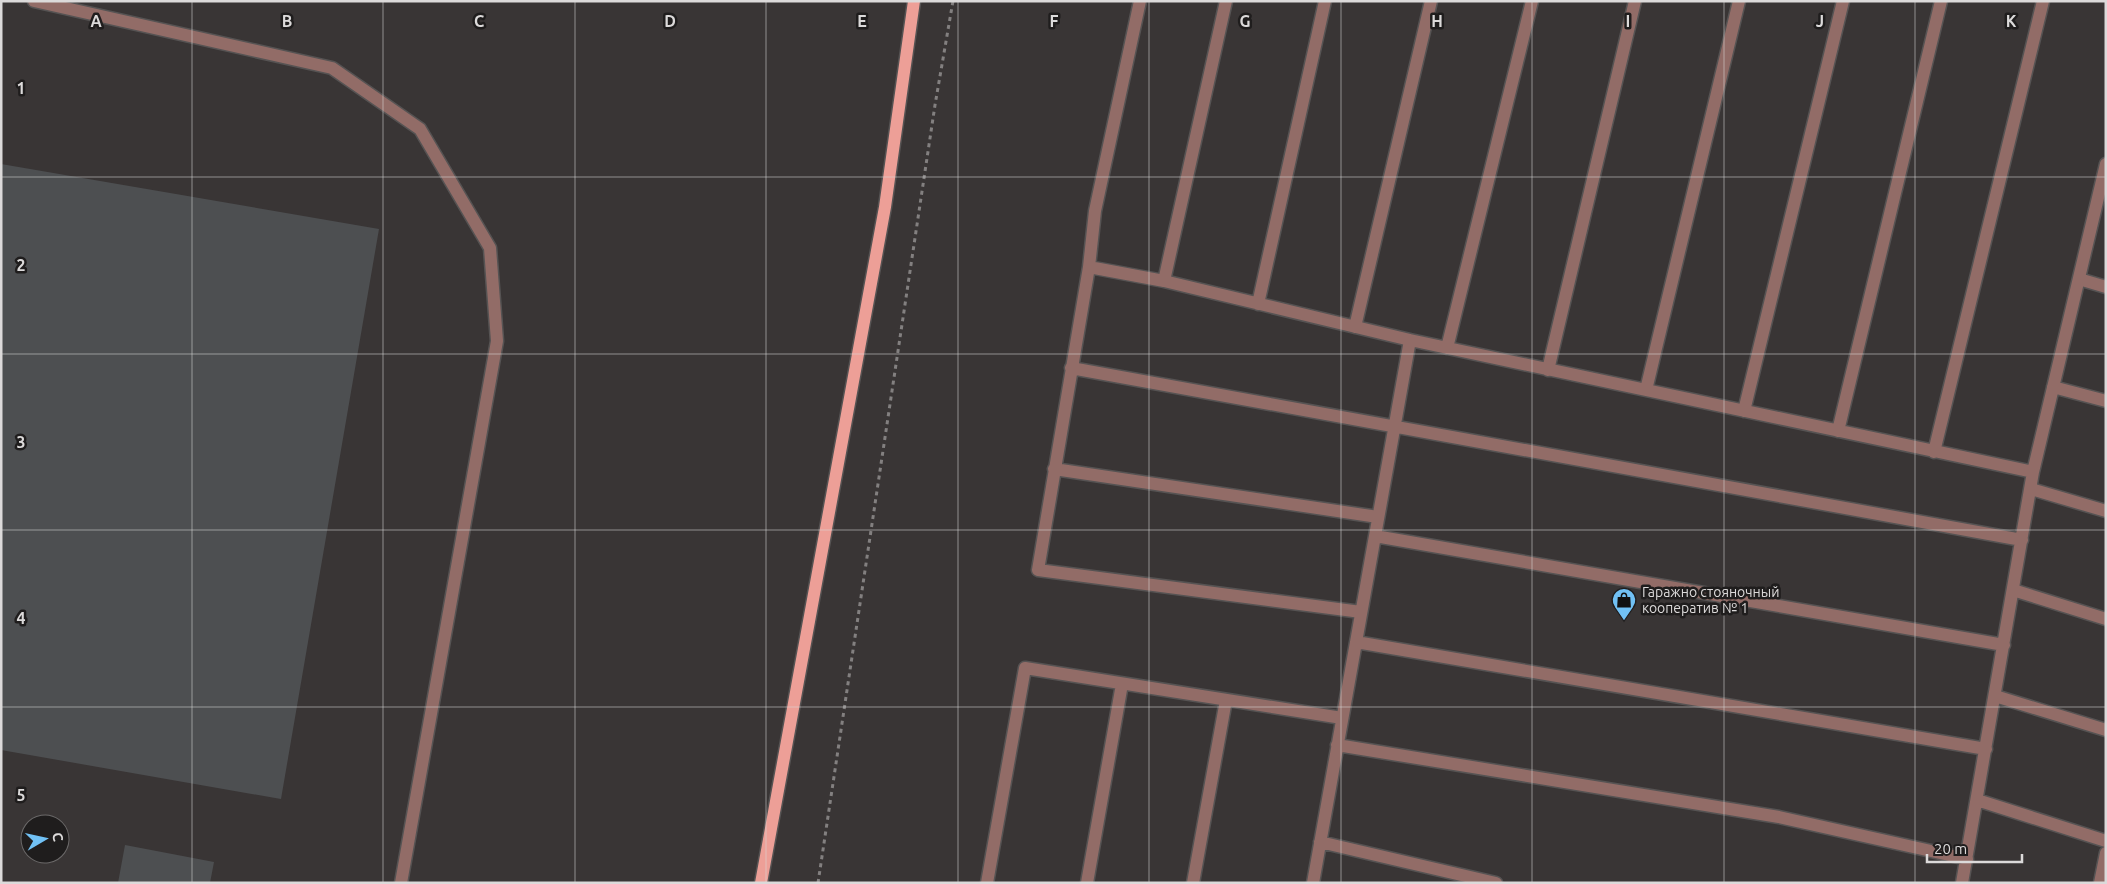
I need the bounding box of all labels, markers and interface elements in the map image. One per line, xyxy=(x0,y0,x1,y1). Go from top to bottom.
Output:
text: A xyxy=(90,12,102,30)
text: B xyxy=(282,12,292,30)
text: C xyxy=(474,12,484,30)
text: D xyxy=(664,12,676,30)
text: E xyxy=(857,12,867,30)
text: F xyxy=(1050,12,1059,30)
text: G xyxy=(1239,12,1251,30)
text: H xyxy=(1431,12,1443,30)
text: I xyxy=(1626,12,1630,30)
text: J xyxy=(1816,12,1824,30)
text: K xyxy=(2006,12,2017,30)
text: 1 xyxy=(16,79,26,97)
text: 2 xyxy=(16,256,26,274)
text: 3 xyxy=(16,433,26,451)
place label: Гаражно стояночный кооператив № 1 xyxy=(1642,584,1780,616)
shop icon: Гаражно стояночный кооператив № 1 xyxy=(1611,587,1637,621)
text: 4 xyxy=(16,609,26,627)
text: 5 xyxy=(16,786,26,804)
north arrow xyxy=(20,814,70,864)
text: С xyxy=(49,831,66,843)
scale bar xyxy=(1927,832,2022,864)
text: 20 m xyxy=(1934,840,1967,857)

